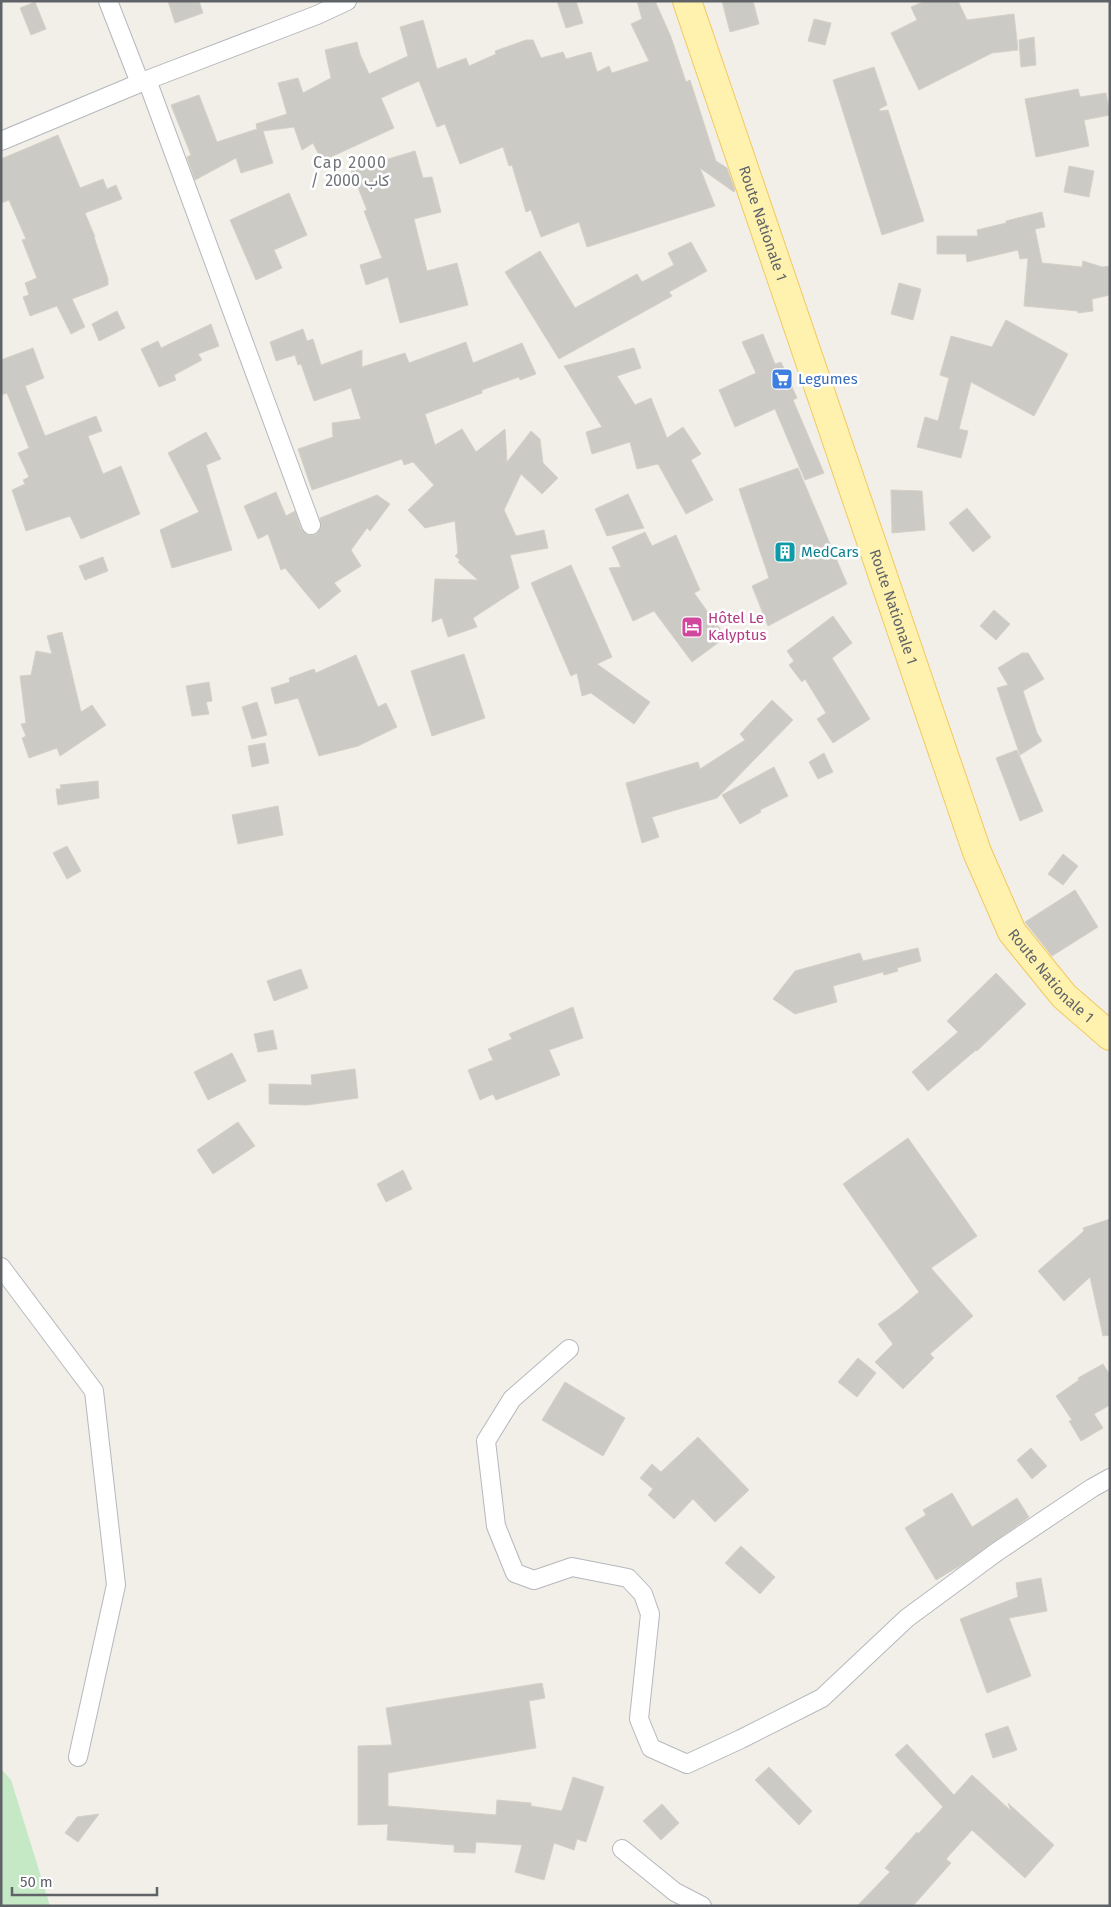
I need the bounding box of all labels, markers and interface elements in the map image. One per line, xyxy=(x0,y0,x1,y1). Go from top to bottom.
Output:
district label: Cap 2000 / كاب 2000 xyxy=(311,153,389,190)
street label: Route Nationale 1 xyxy=(735,164,791,283)
supermarket icon: Legumes xyxy=(770,367,794,391)
place label: Legumes xyxy=(798,370,858,388)
building icon: MedCars xyxy=(773,540,797,564)
place label: MedCars xyxy=(801,543,859,561)
street label: Route Nationale 1 xyxy=(866,547,921,667)
place label: Hôtel Le Kalyptus xyxy=(708,609,766,644)
hotel icon: Hôtel Le Kalyptus xyxy=(680,615,704,639)
street label: Route Nationale 1 xyxy=(1004,925,1097,1027)
scale bar xyxy=(12,1864,158,1896)
text: 50 m xyxy=(20,1873,53,1891)

